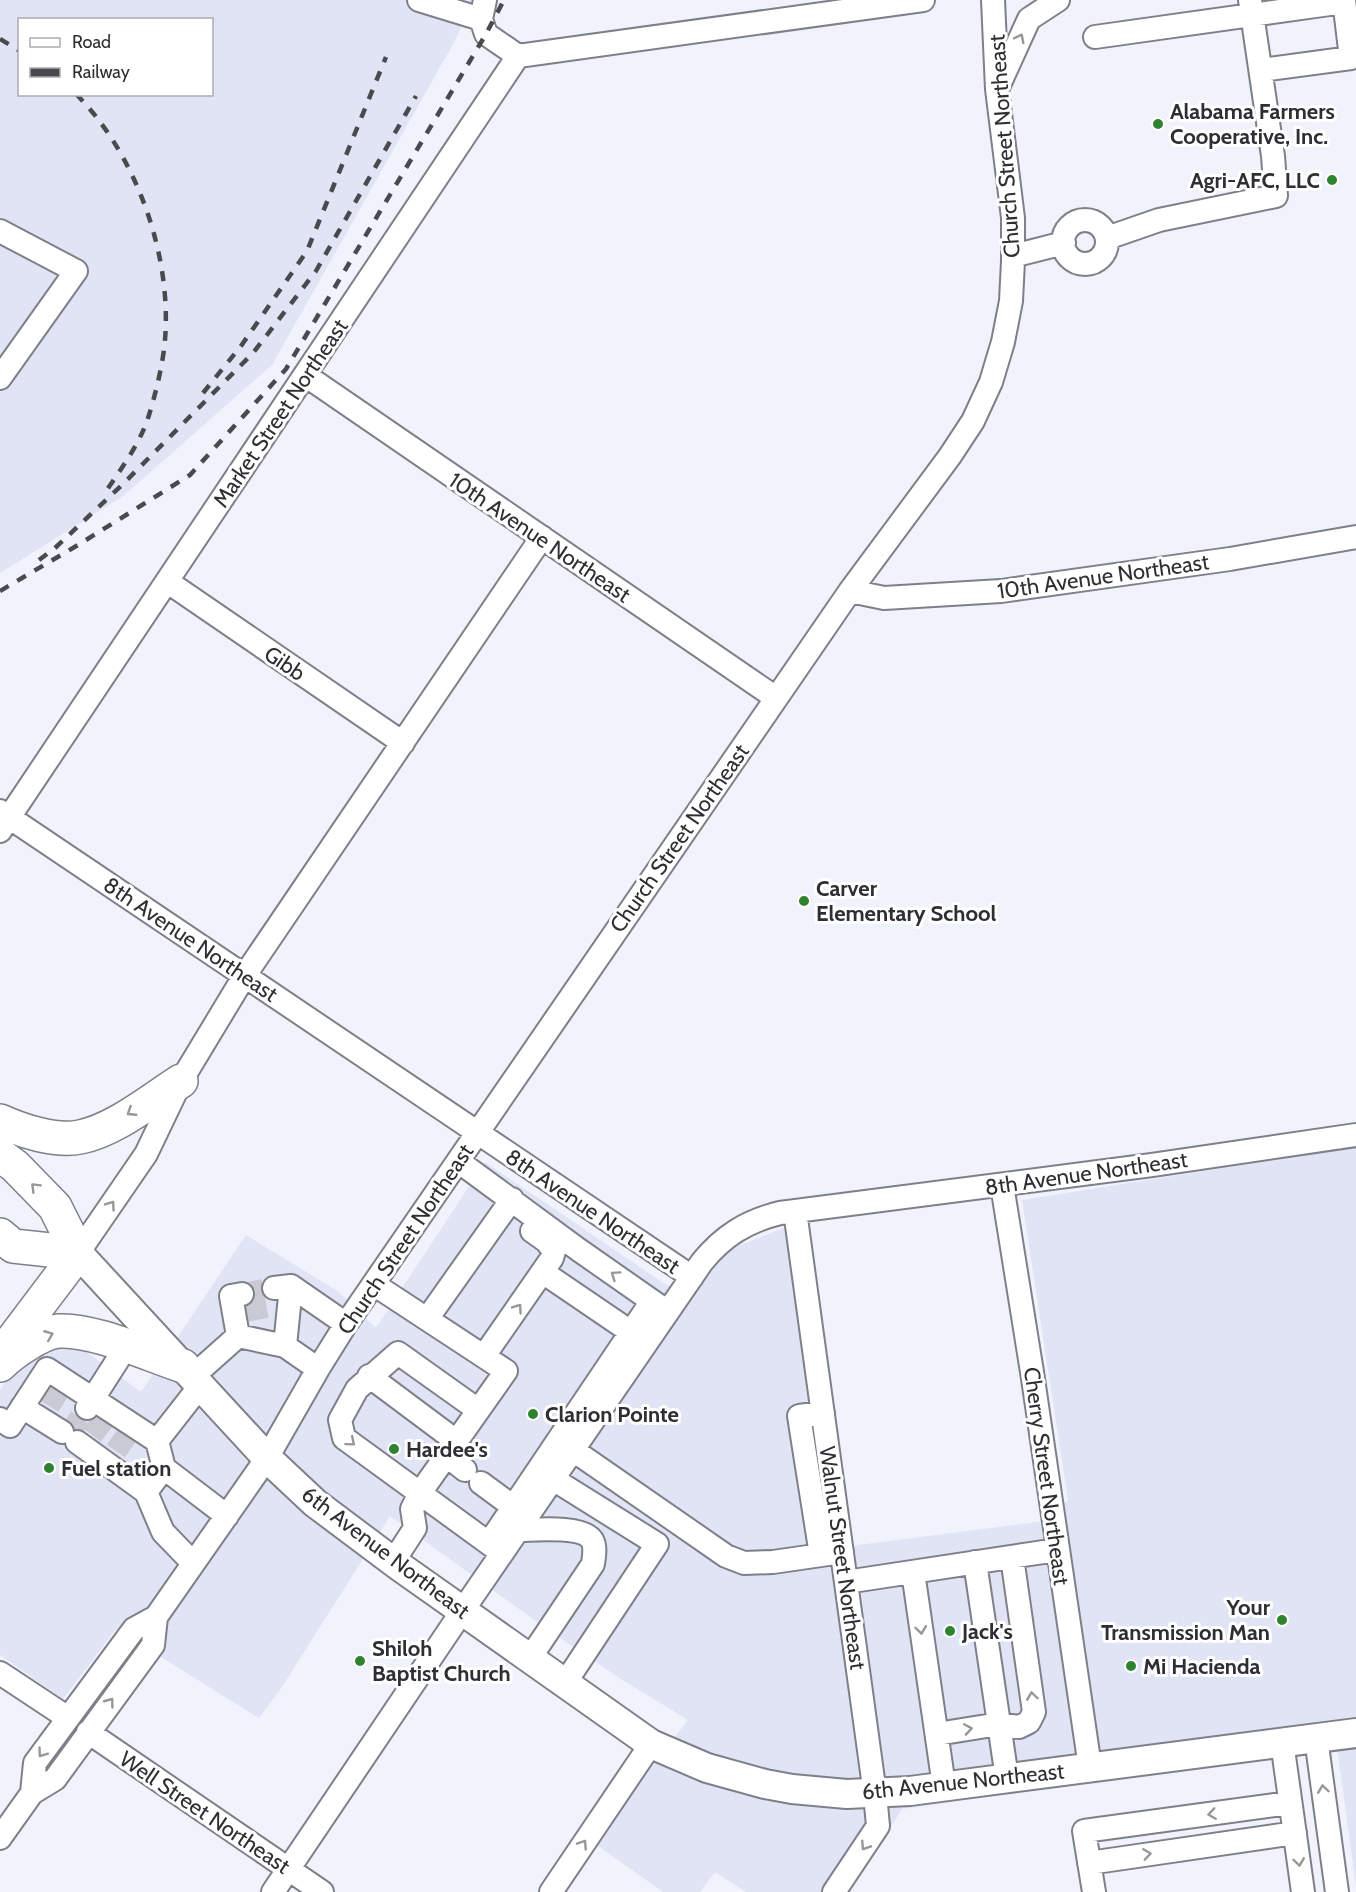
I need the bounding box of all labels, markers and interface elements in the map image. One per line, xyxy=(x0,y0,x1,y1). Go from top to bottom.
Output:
legend xyxy=(18,18,213,96)
text: Road xyxy=(72,31,111,53)
street label: Church Street Northeast xyxy=(983,33,1026,259)
one-way arrow xyxy=(1013,34,1024,45)
text: Railway xyxy=(72,61,130,83)
place label: Alabama Farmers Cooperative, Inc. xyxy=(1170,98,1335,150)
marker: Alabama Farmers Cooperative, Inc. xyxy=(1151,117,1165,131)
place label: Agri-AFC, LLC xyxy=(1190,167,1320,194)
marker: Agri-AFC, LLC xyxy=(1325,173,1339,187)
street label: Market Street Northeast xyxy=(207,313,354,513)
street label: 10th Avenue Northeast xyxy=(444,467,636,609)
street label: 10th Avenue Northeast xyxy=(996,548,1211,605)
street label: Gibb xyxy=(259,640,310,687)
street label: Church Street Northeast xyxy=(604,738,755,938)
street label: 8th Avenue Northeast xyxy=(99,871,283,1008)
place label: Carver Elementary School xyxy=(816,875,996,927)
marker: Carver Elementary School xyxy=(797,894,811,908)
one-way arrow xyxy=(127,1105,138,1116)
street label: Church Street Northeast xyxy=(332,1138,480,1340)
street label: 8th Avenue Northeast xyxy=(501,1143,685,1280)
street label: 8th Avenue Northeast xyxy=(983,1146,1190,1201)
one-way arrow xyxy=(32,1183,43,1194)
one-way arrow xyxy=(104,1200,115,1211)
one-way arrow xyxy=(611,1271,622,1282)
one-way arrow xyxy=(511,1304,522,1315)
one-way arrow xyxy=(43,1330,54,1342)
street label: Cherry Street Northeast xyxy=(1018,1365,1075,1588)
place label: Clarion Pointe xyxy=(545,1401,679,1428)
marker: Clarion Pointe xyxy=(526,1407,540,1421)
one-way arrow xyxy=(344,1434,355,1445)
place label: Hardee's xyxy=(406,1436,488,1463)
marker: Hardee's xyxy=(387,1442,401,1456)
street label: Walnut Street Northeast xyxy=(813,1445,872,1672)
place label: Fuel station xyxy=(61,1455,171,1482)
marker: Fuel station xyxy=(42,1461,56,1475)
street label: 6th Avenue Northeast xyxy=(296,1480,476,1625)
place label: Your Transmission Man xyxy=(1101,1594,1271,1646)
marker: Your Transmission Man xyxy=(1275,1613,1289,1627)
place label: Jack's xyxy=(961,1618,1013,1645)
marker: Jack's xyxy=(943,1624,957,1638)
one-way arrow xyxy=(915,1626,927,1635)
place label: Shiloh Baptist Church xyxy=(372,1635,511,1687)
place label: Mi Hacienda xyxy=(1143,1653,1260,1680)
marker: Shiloh Baptist Church xyxy=(353,1654,367,1668)
marker: Mi Hacienda xyxy=(1124,1659,1138,1673)
one-way arrow xyxy=(1027,1692,1039,1701)
one-way arrow xyxy=(103,1698,114,1709)
one-way arrow xyxy=(963,1723,973,1735)
street label: Well Street Northeast xyxy=(114,1745,296,1880)
one-way arrow xyxy=(39,1746,50,1757)
street label: 6th Avenue Northeast xyxy=(860,1757,1066,1806)
one-way arrow xyxy=(1318,1784,1330,1793)
one-way arrow xyxy=(1207,1807,1216,1819)
one-way arrow xyxy=(576,1839,587,1850)
one-way arrow xyxy=(861,1839,872,1850)
one-way arrow xyxy=(1143,1849,1152,1861)
one-way arrow xyxy=(1292,1858,1305,1867)

